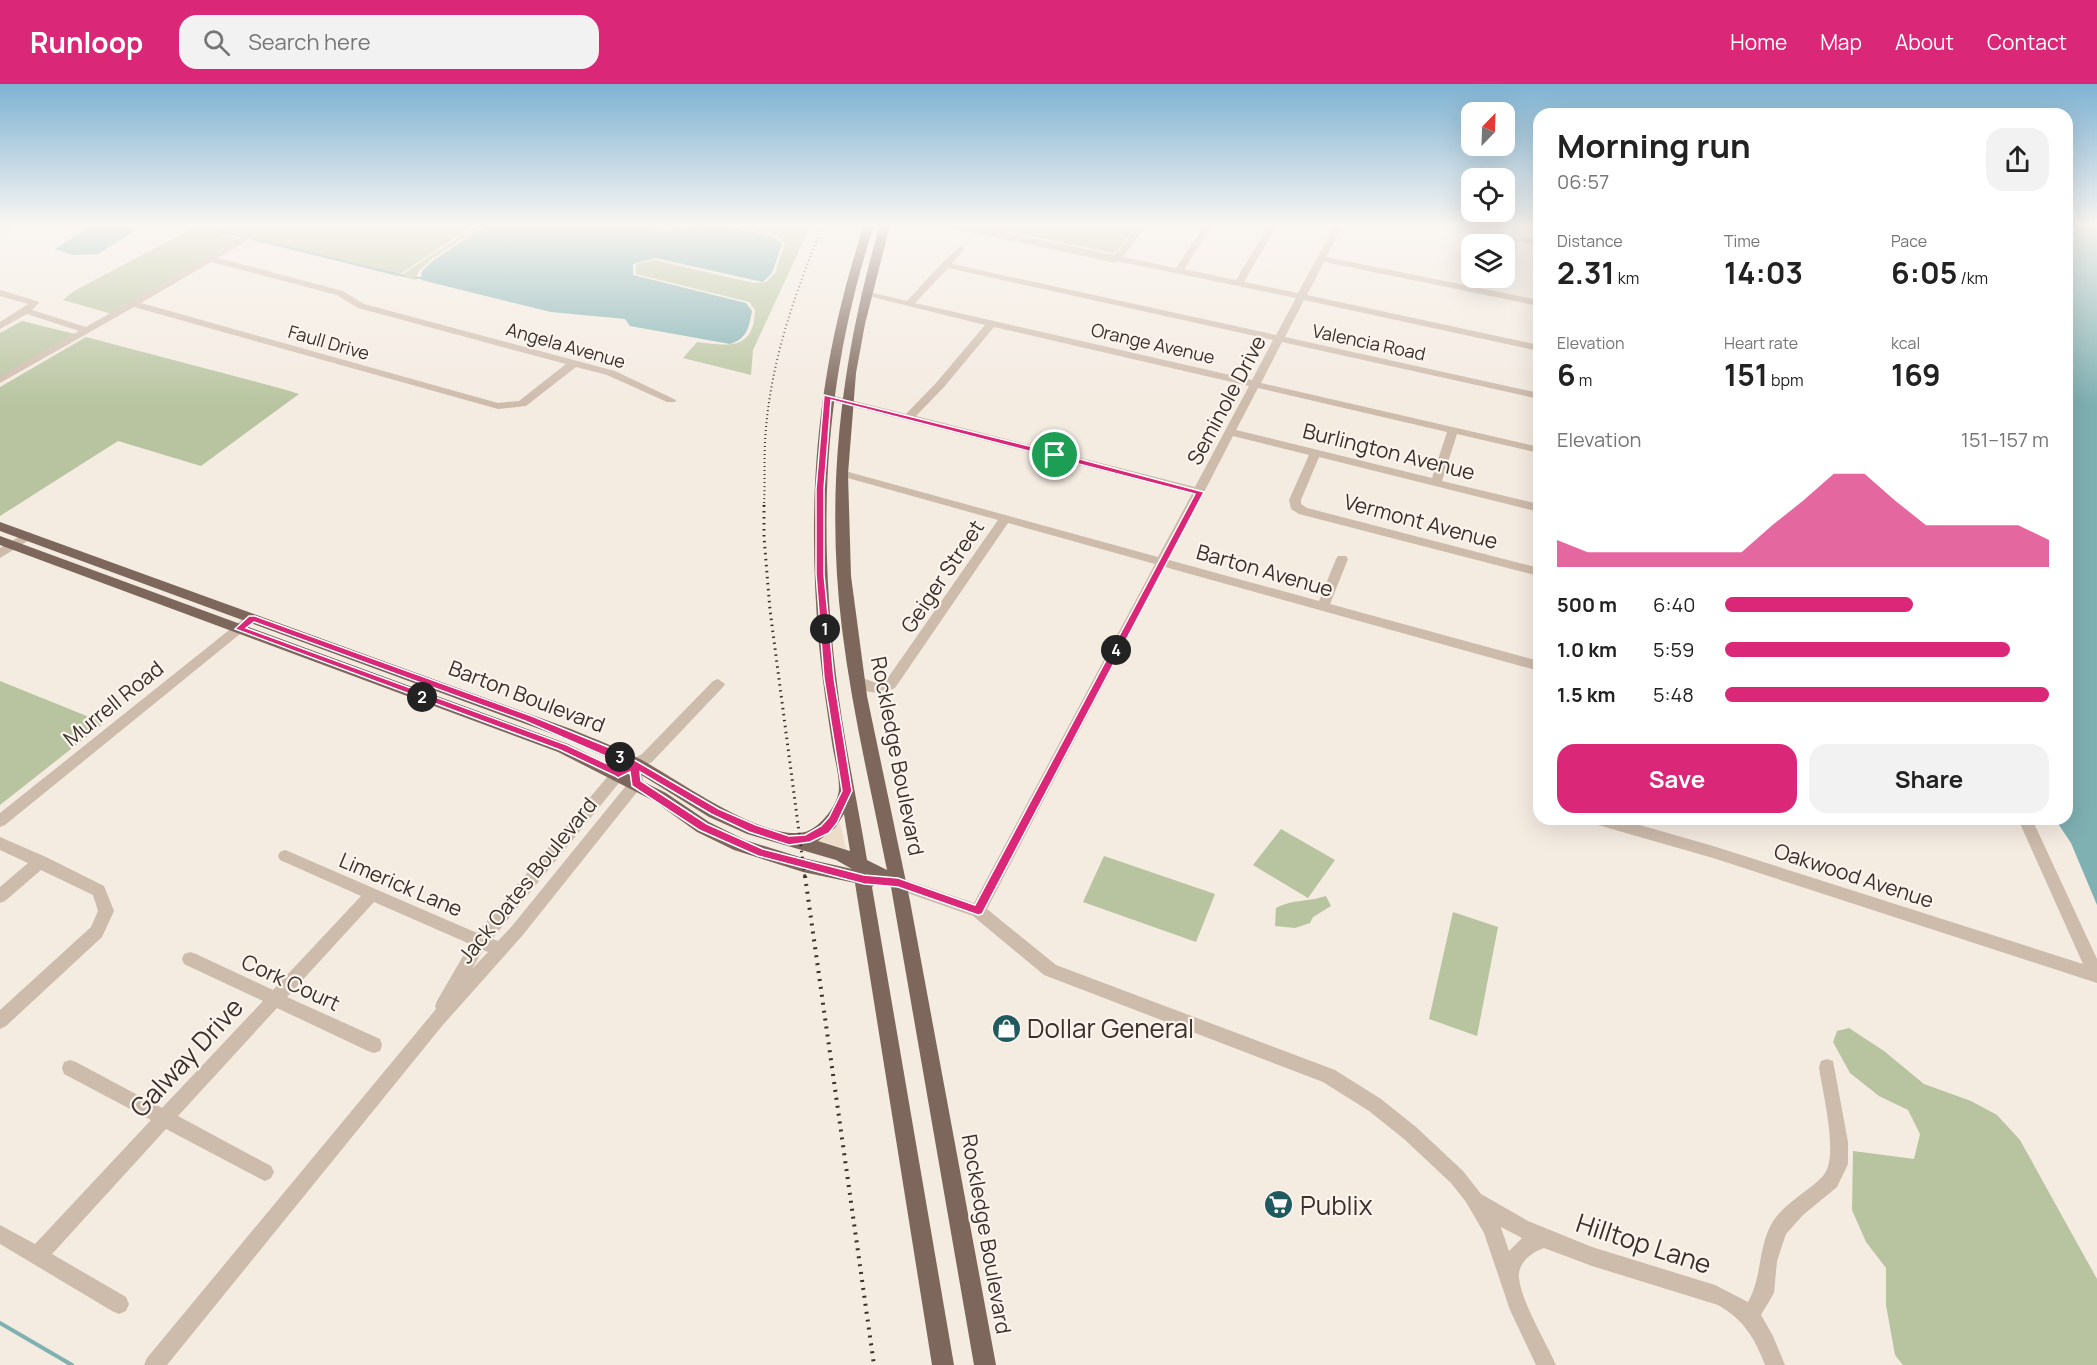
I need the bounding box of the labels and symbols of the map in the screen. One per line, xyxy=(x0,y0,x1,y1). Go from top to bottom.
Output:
north arrow xyxy=(1461,102,1515,156)
street label: Angela Avenue xyxy=(504,317,628,373)
street label: Orange Avenue xyxy=(1089,317,1217,369)
street label: Valencia Road xyxy=(1310,318,1428,366)
street label: Faull Drive xyxy=(286,319,372,365)
street label: Seminole Drive xyxy=(1180,330,1272,470)
street label: Burlington Avenue xyxy=(1300,416,1478,486)
pin xyxy=(1029,429,1080,480)
street label: Vermont Avenue xyxy=(1341,487,1501,555)
street label: Geiger Street xyxy=(894,514,990,638)
street label: Barton Avenue xyxy=(1193,537,1337,603)
pin: 1 xyxy=(810,614,840,644)
pin: 4 xyxy=(1101,635,1131,665)
street label: Barton Boulevard xyxy=(445,653,609,739)
street label: Murrell Road xyxy=(57,654,169,752)
street label: Rockledge Boulevard xyxy=(865,654,931,858)
pin: 2 xyxy=(407,682,437,712)
pin: 3 xyxy=(605,742,635,772)
street label: Jack Oates Boulevard xyxy=(451,791,603,969)
street label: Oakwood Avenue xyxy=(1771,836,1937,914)
street label: Limerick Lane xyxy=(335,845,467,923)
street label: Cork Court xyxy=(237,947,345,1017)
street label: Galway Drive xyxy=(121,989,251,1125)
place label: Dollar General xyxy=(1027,1010,1194,1046)
shop icon: Dollar General xyxy=(990,1012,1022,1044)
street label: Rockledge Boulevard xyxy=(956,1132,1018,1336)
place label: Publix xyxy=(1300,1187,1373,1223)
supermarket icon: Publix xyxy=(1263,1189,1295,1221)
street label: Hilltop Lane xyxy=(1572,1204,1716,1282)

